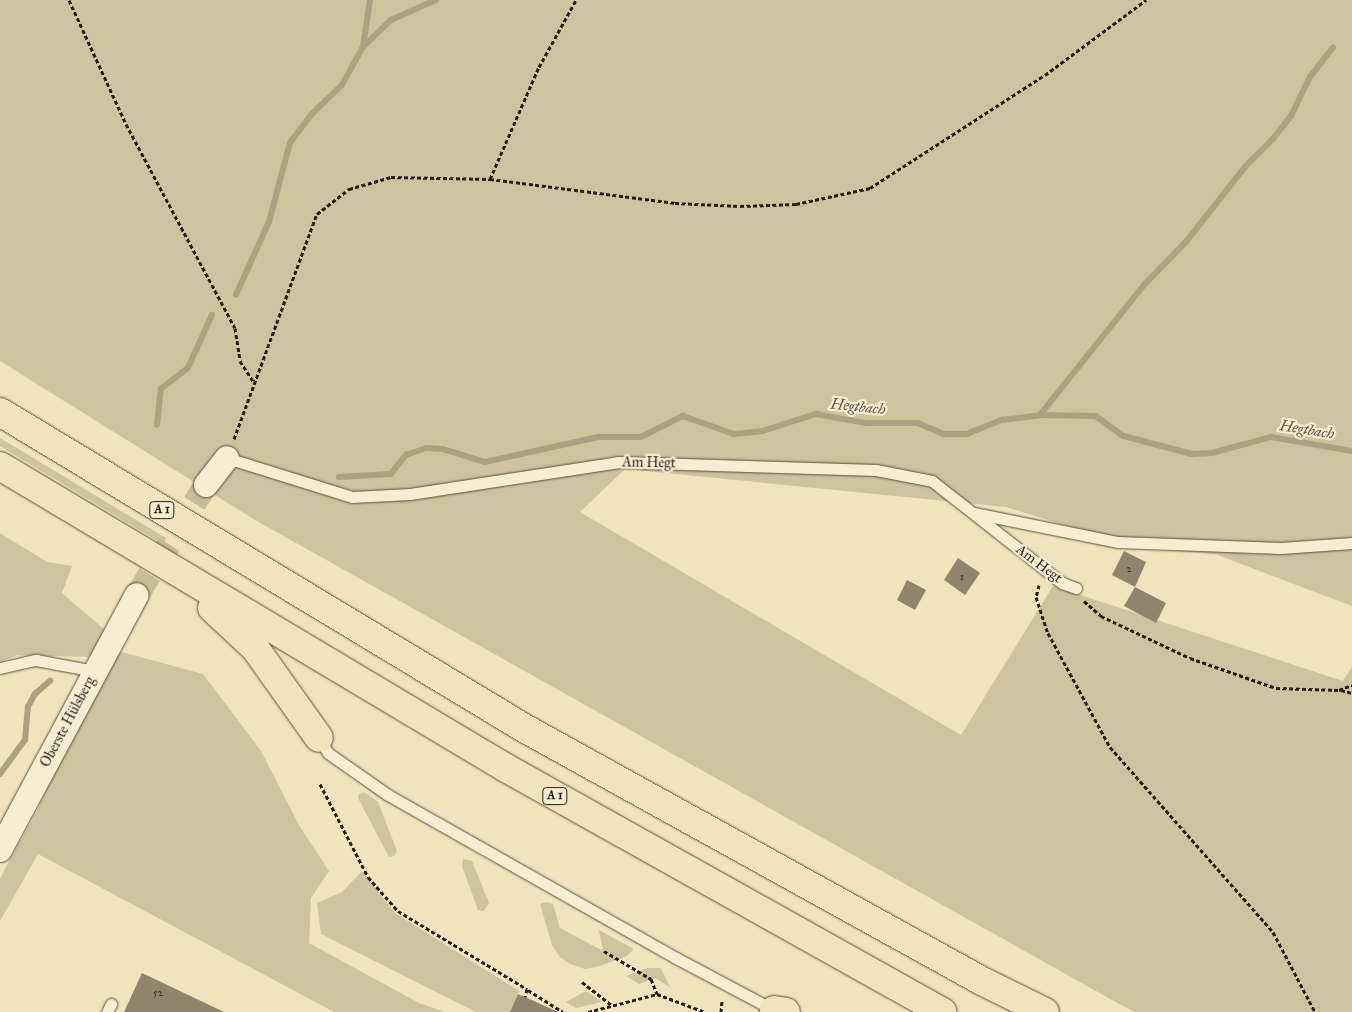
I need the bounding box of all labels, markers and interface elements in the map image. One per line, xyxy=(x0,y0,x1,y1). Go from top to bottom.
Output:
water label: Hegtbach xyxy=(830,395,886,419)
water label: Hegtbach xyxy=(1278,417,1336,443)
street label: Am Hegt xyxy=(622,454,676,472)
road number: A 1 xyxy=(148,500,176,520)
street label: Am Hegt xyxy=(1013,541,1065,587)
house number: 2 xyxy=(1126,562,1132,576)
house number: 1 xyxy=(960,570,964,584)
street label: Oberste Hülsberg xyxy=(37,674,99,770)
road number: A 1 xyxy=(541,786,569,806)
house number: 52 xyxy=(153,986,163,1000)

